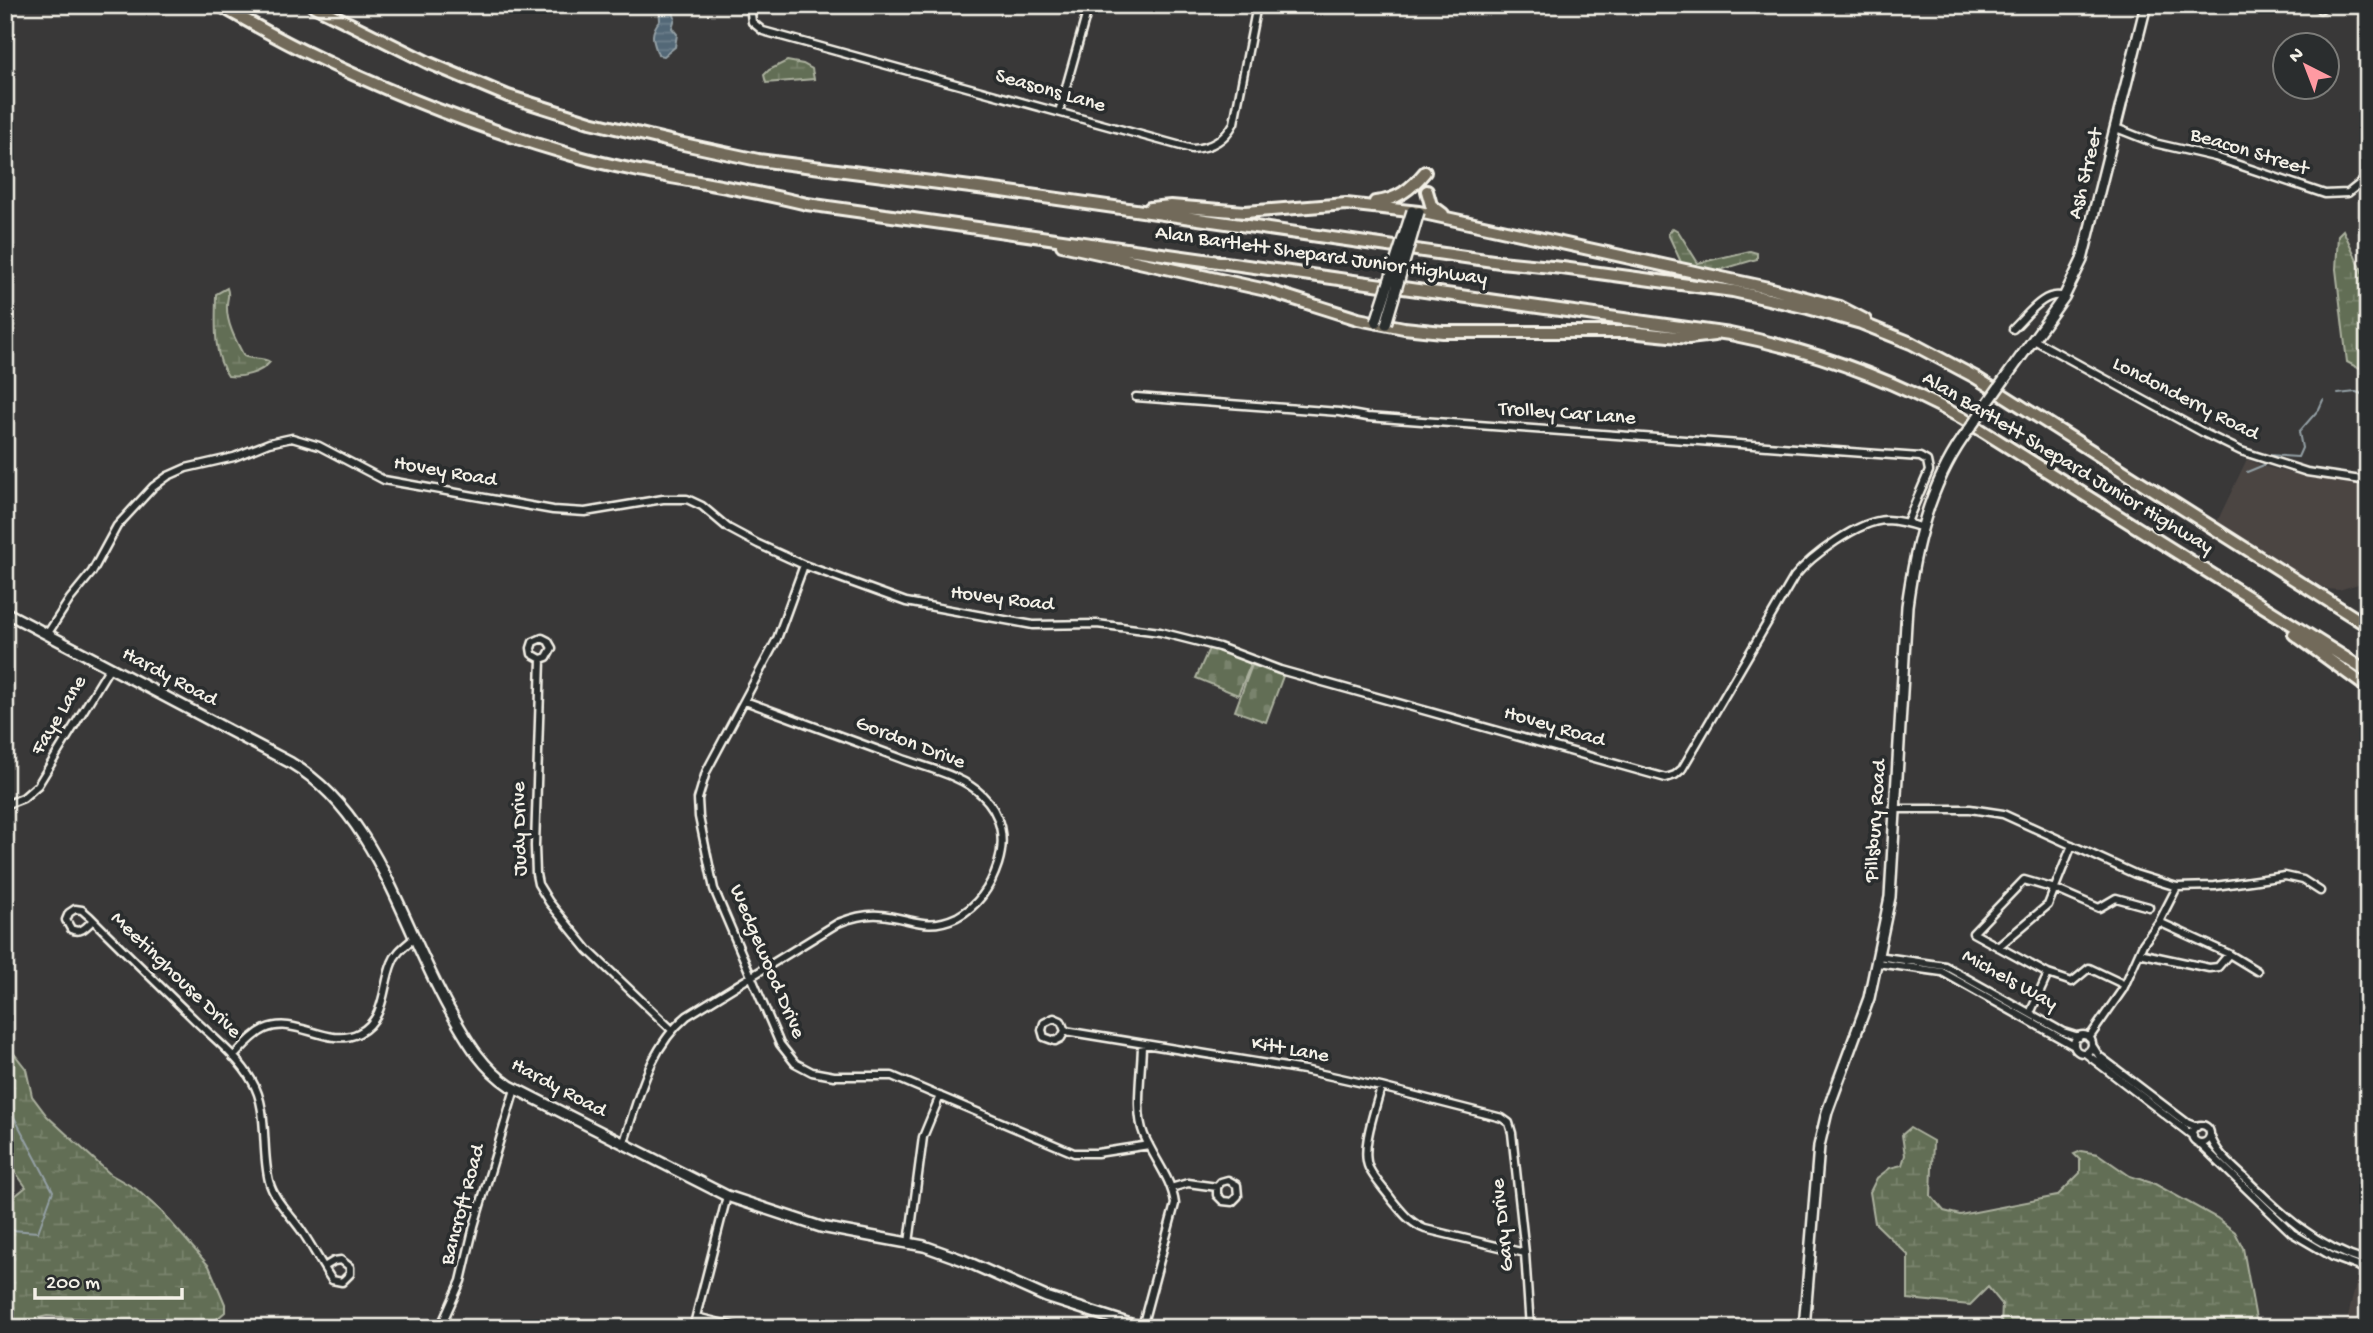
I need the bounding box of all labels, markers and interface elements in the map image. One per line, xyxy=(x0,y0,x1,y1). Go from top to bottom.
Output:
north arrow xyxy=(2272,32,2342,102)
text: N xyxy=(2285,43,2309,69)
street label: Seasons Lane xyxy=(992,64,1109,120)
street label: Beacon Street xyxy=(2186,123,2313,184)
street label: Ash Street xyxy=(2064,124,2111,222)
street label: Alan Bartlett Shepard Junior Highway xyxy=(1153,221,1489,293)
street label: Londonderry Road xyxy=(2108,352,2264,448)
street label: Alan Bartlett Shepard Junior Highway xyxy=(1917,367,2217,561)
street label: Trolley Car Lane xyxy=(1497,398,1638,432)
street label: Hovey Road xyxy=(392,452,500,495)
street label: Hovey Road xyxy=(949,581,1057,619)
street label: Hardy Road xyxy=(117,642,223,714)
street label: Faye Lane xyxy=(26,671,94,761)
street label: Hovey Road xyxy=(1500,702,1609,755)
street label: Gordon Drive xyxy=(852,712,969,777)
street label: Pillsbury Road xyxy=(1860,757,1894,884)
street label: Judy Drive xyxy=(508,780,534,876)
street label: Wedgewood Drive xyxy=(722,881,810,1044)
street label: Meetinghouse Drive xyxy=(104,907,247,1046)
street label: Michels Way xyxy=(1957,944,2061,1018)
street label: Kitt Lane xyxy=(1249,1032,1332,1070)
street label: Hardy Road xyxy=(506,1053,612,1125)
street label: Bancroft Road xyxy=(436,1140,493,1269)
street label: Gary Drive xyxy=(1487,1176,1521,1273)
scale bar xyxy=(35,1256,182,1300)
text: 200 m xyxy=(46,1272,100,1297)

